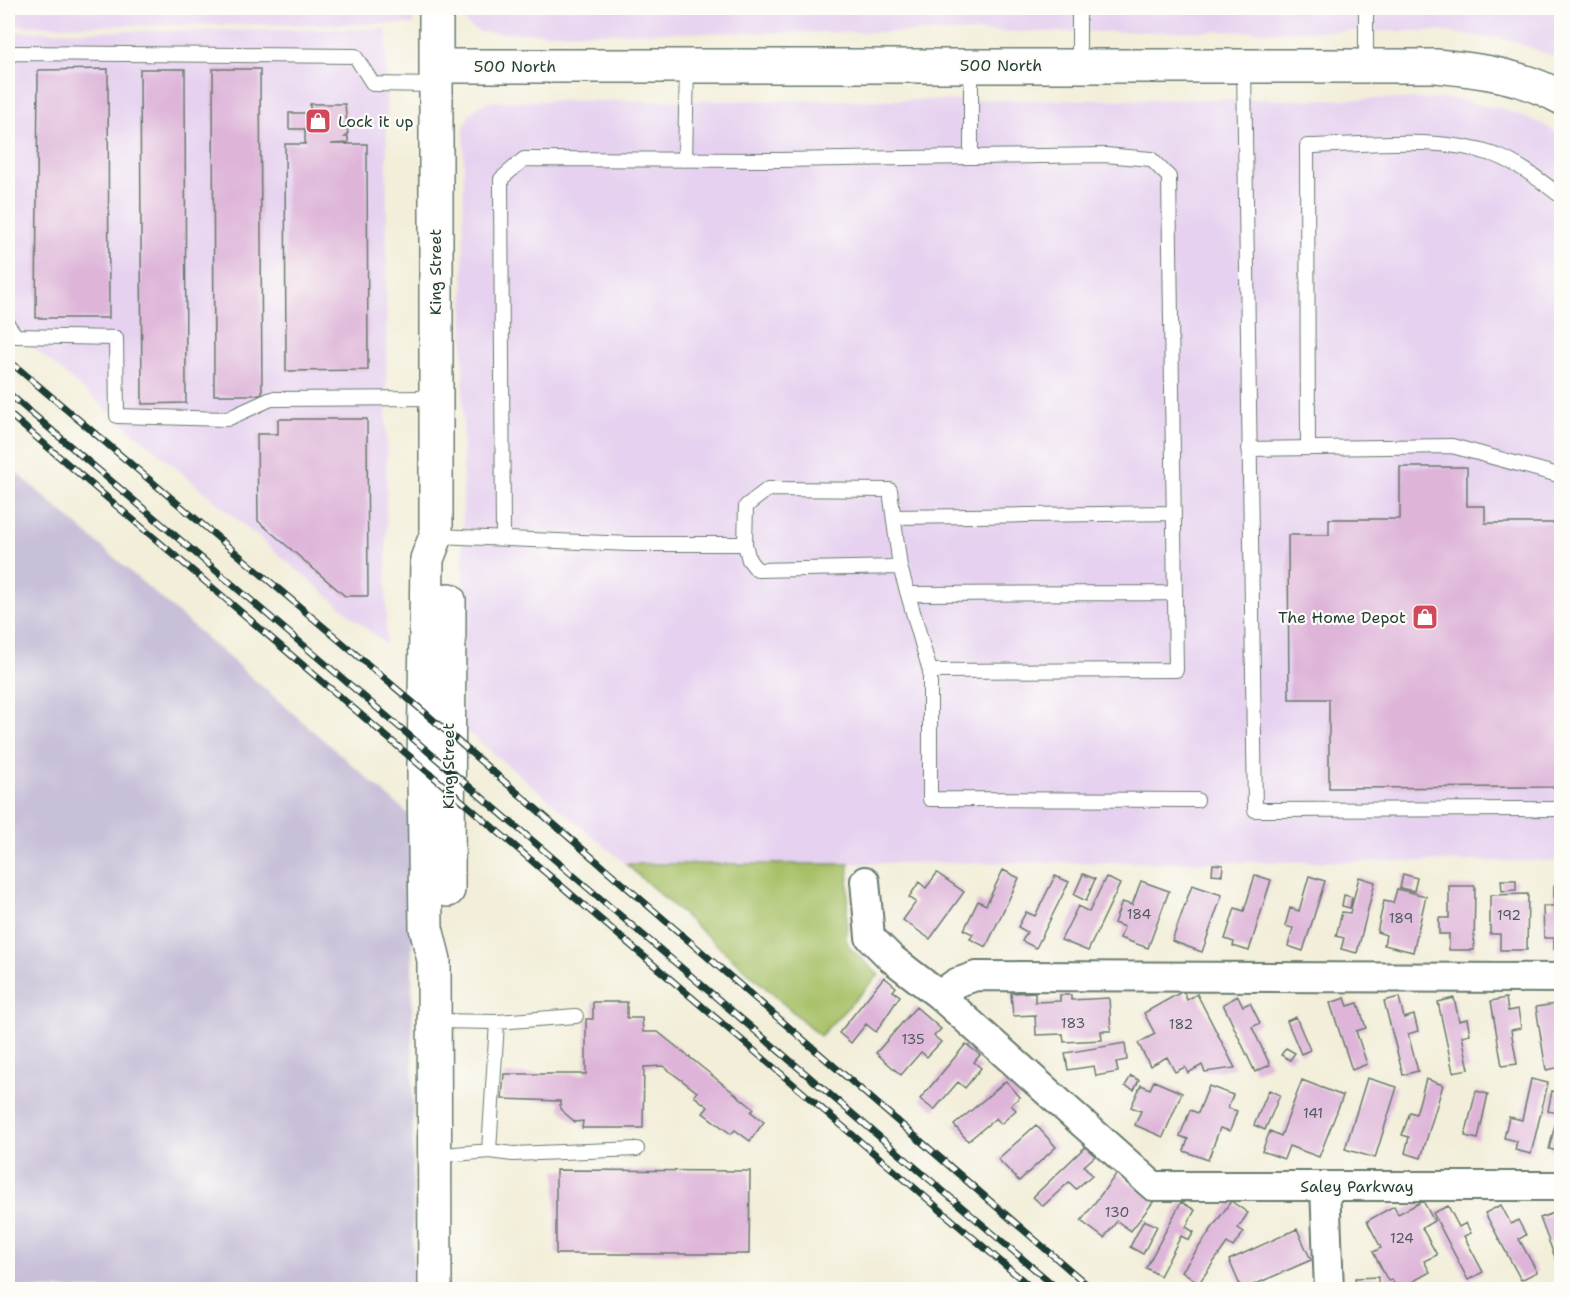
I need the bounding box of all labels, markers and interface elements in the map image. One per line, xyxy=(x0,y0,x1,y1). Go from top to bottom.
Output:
street label: 500 North xyxy=(960,55,1042,76)
street label: 500 North xyxy=(474,56,556,77)
shop icon: Lock it up xyxy=(303,106,333,136)
place label: Lock it up xyxy=(338,111,414,132)
street label: King Street xyxy=(425,229,446,315)
shop icon: The Home Depot xyxy=(1410,602,1440,632)
place label: The Home Depot xyxy=(1278,607,1406,628)
street label: King Street xyxy=(438,723,459,809)
house number: 184 xyxy=(1127,905,1152,923)
house number: 192 xyxy=(1497,906,1521,924)
house number: 189 xyxy=(1389,909,1413,927)
house number: 183 xyxy=(1061,1014,1085,1032)
house number: 182 xyxy=(1169,1015,1193,1033)
house number: 135 xyxy=(901,1030,925,1048)
house number: 141 xyxy=(1303,1104,1323,1122)
street label: Saley Parkway xyxy=(1300,1176,1414,1197)
house number: 130 xyxy=(1105,1203,1129,1221)
house number: 124 xyxy=(1390,1229,1414,1247)

